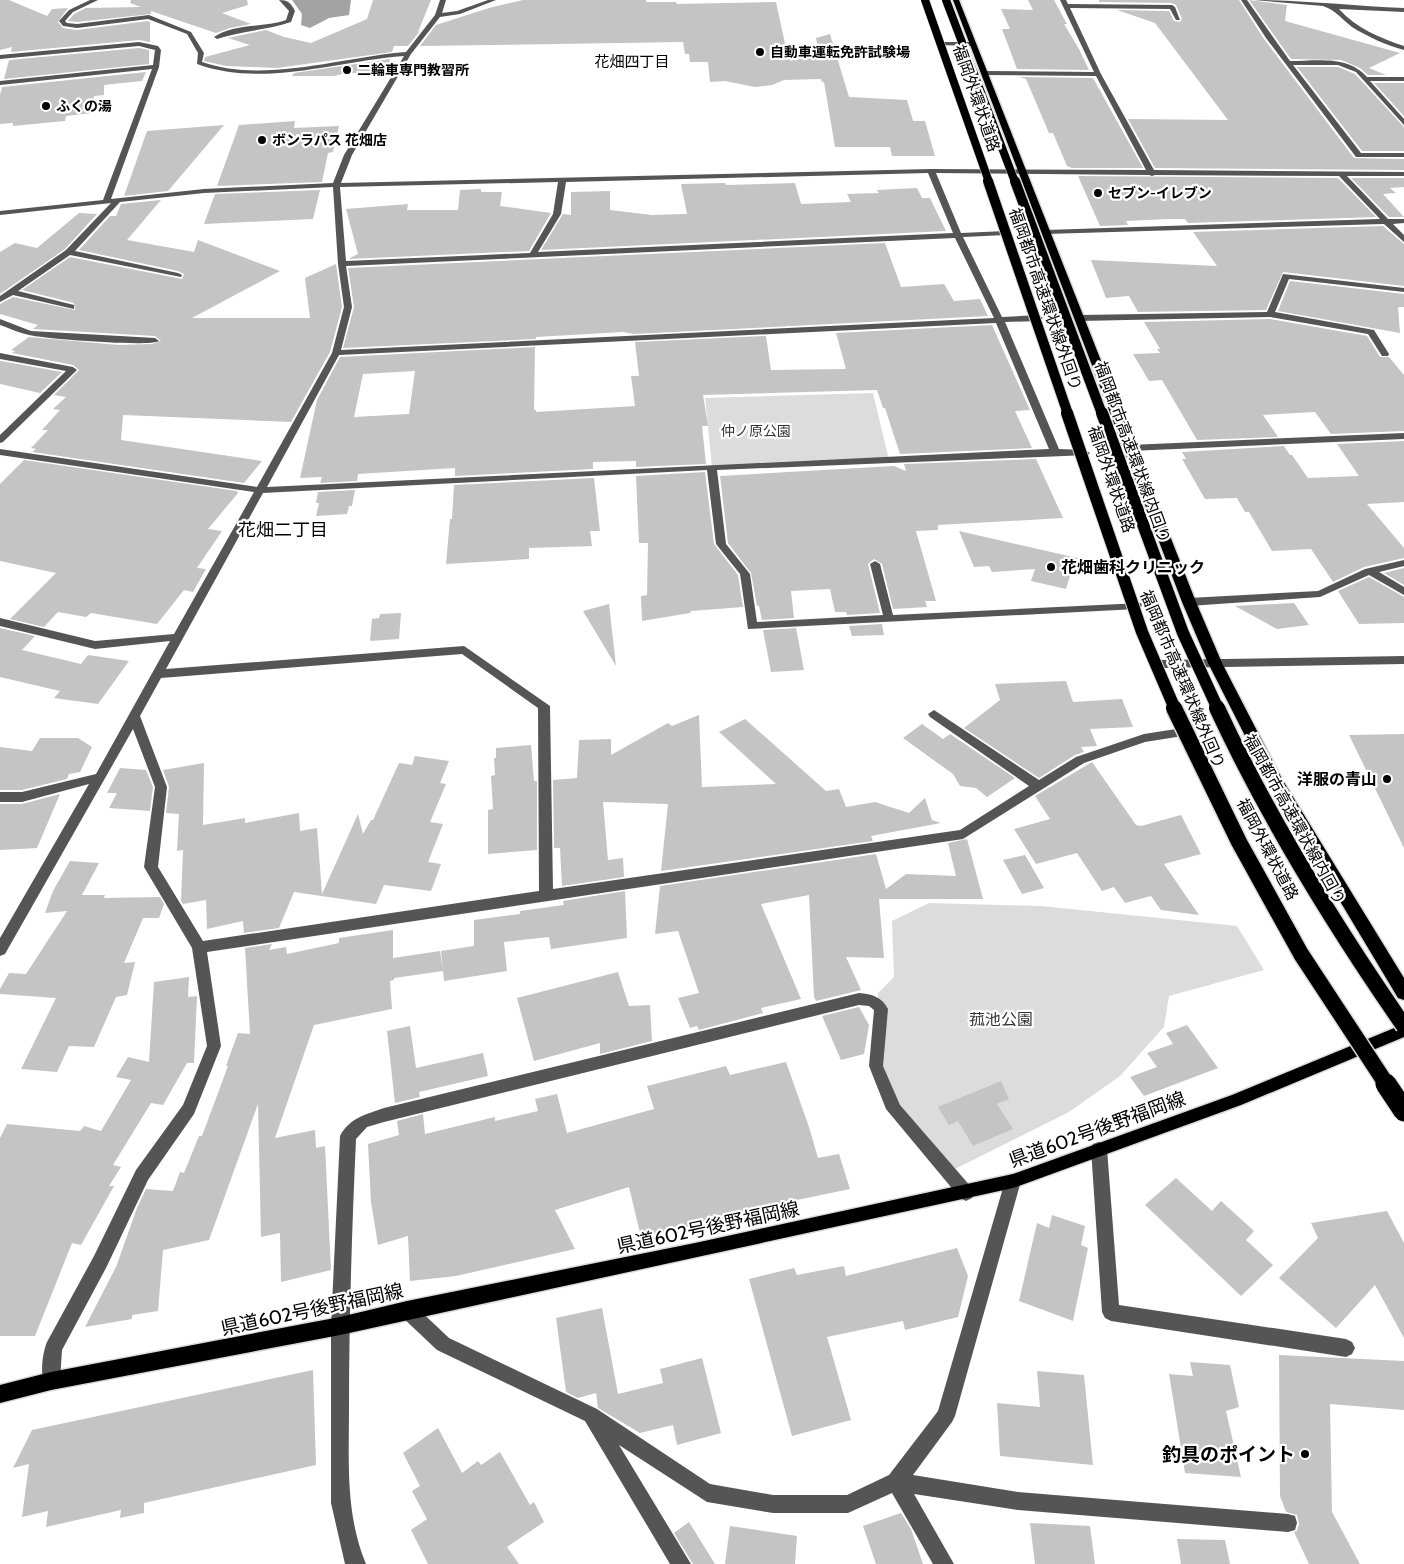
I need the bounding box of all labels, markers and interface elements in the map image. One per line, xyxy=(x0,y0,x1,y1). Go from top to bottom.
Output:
street label: 福岡外環状道路 xyxy=(949,42,1004,154)
place label: 自動車運転免許試験場 xyxy=(770,43,910,61)
marker: 自動車運転免許試験場 xyxy=(754,46,766,58)
district label: 花畑四丁目 xyxy=(594,53,670,71)
place label: 二輪車専門教習所 xyxy=(357,61,469,79)
marker: 二輪車専門教習所 xyxy=(341,64,353,76)
place label: ふくの湯 xyxy=(56,97,112,115)
marker: ふくの湯 xyxy=(40,100,52,112)
place label: ボンラパス 花畑店 xyxy=(272,131,387,149)
marker: ボンラパス 花畑店 xyxy=(256,134,268,146)
place label: セブン-イレブン xyxy=(1108,184,1212,202)
marker: セブン-イレブン xyxy=(1092,187,1104,199)
street label: 福岡都市高速環状線外回り xyxy=(1005,205,1086,393)
street label: 福岡都市高速環状線内回り xyxy=(1091,359,1174,546)
park label: 仲ノ原公園 xyxy=(721,422,791,440)
street label: 福岡外環状道路 xyxy=(1084,423,1139,535)
district label: 花畑二丁目 xyxy=(238,519,328,541)
place label: 花畑歯科クリニック xyxy=(1061,558,1205,577)
marker: 花畑歯科クリニック xyxy=(1045,561,1057,573)
street label: 福岡都市高速環状線外回り xyxy=(1136,587,1229,771)
street label: 福岡都市高速環状線内回り xyxy=(1240,731,1349,908)
place label: 洋服の青山 xyxy=(1297,770,1377,789)
marker: 洋服の青山 xyxy=(1381,773,1393,785)
street label: 福岡外環状道路 xyxy=(1233,795,1302,903)
park label: 菰池公園 xyxy=(969,1010,1033,1029)
street label: 県道602号後野福岡線 xyxy=(1006,1087,1189,1172)
street label: 県道602号後野福岡線 xyxy=(615,1197,801,1258)
street label: 県道602号後野福岡線 xyxy=(219,1279,405,1340)
place label: 釣具のポイント xyxy=(1162,1443,1295,1466)
marker: 釣具のポイント xyxy=(1299,1448,1311,1460)

